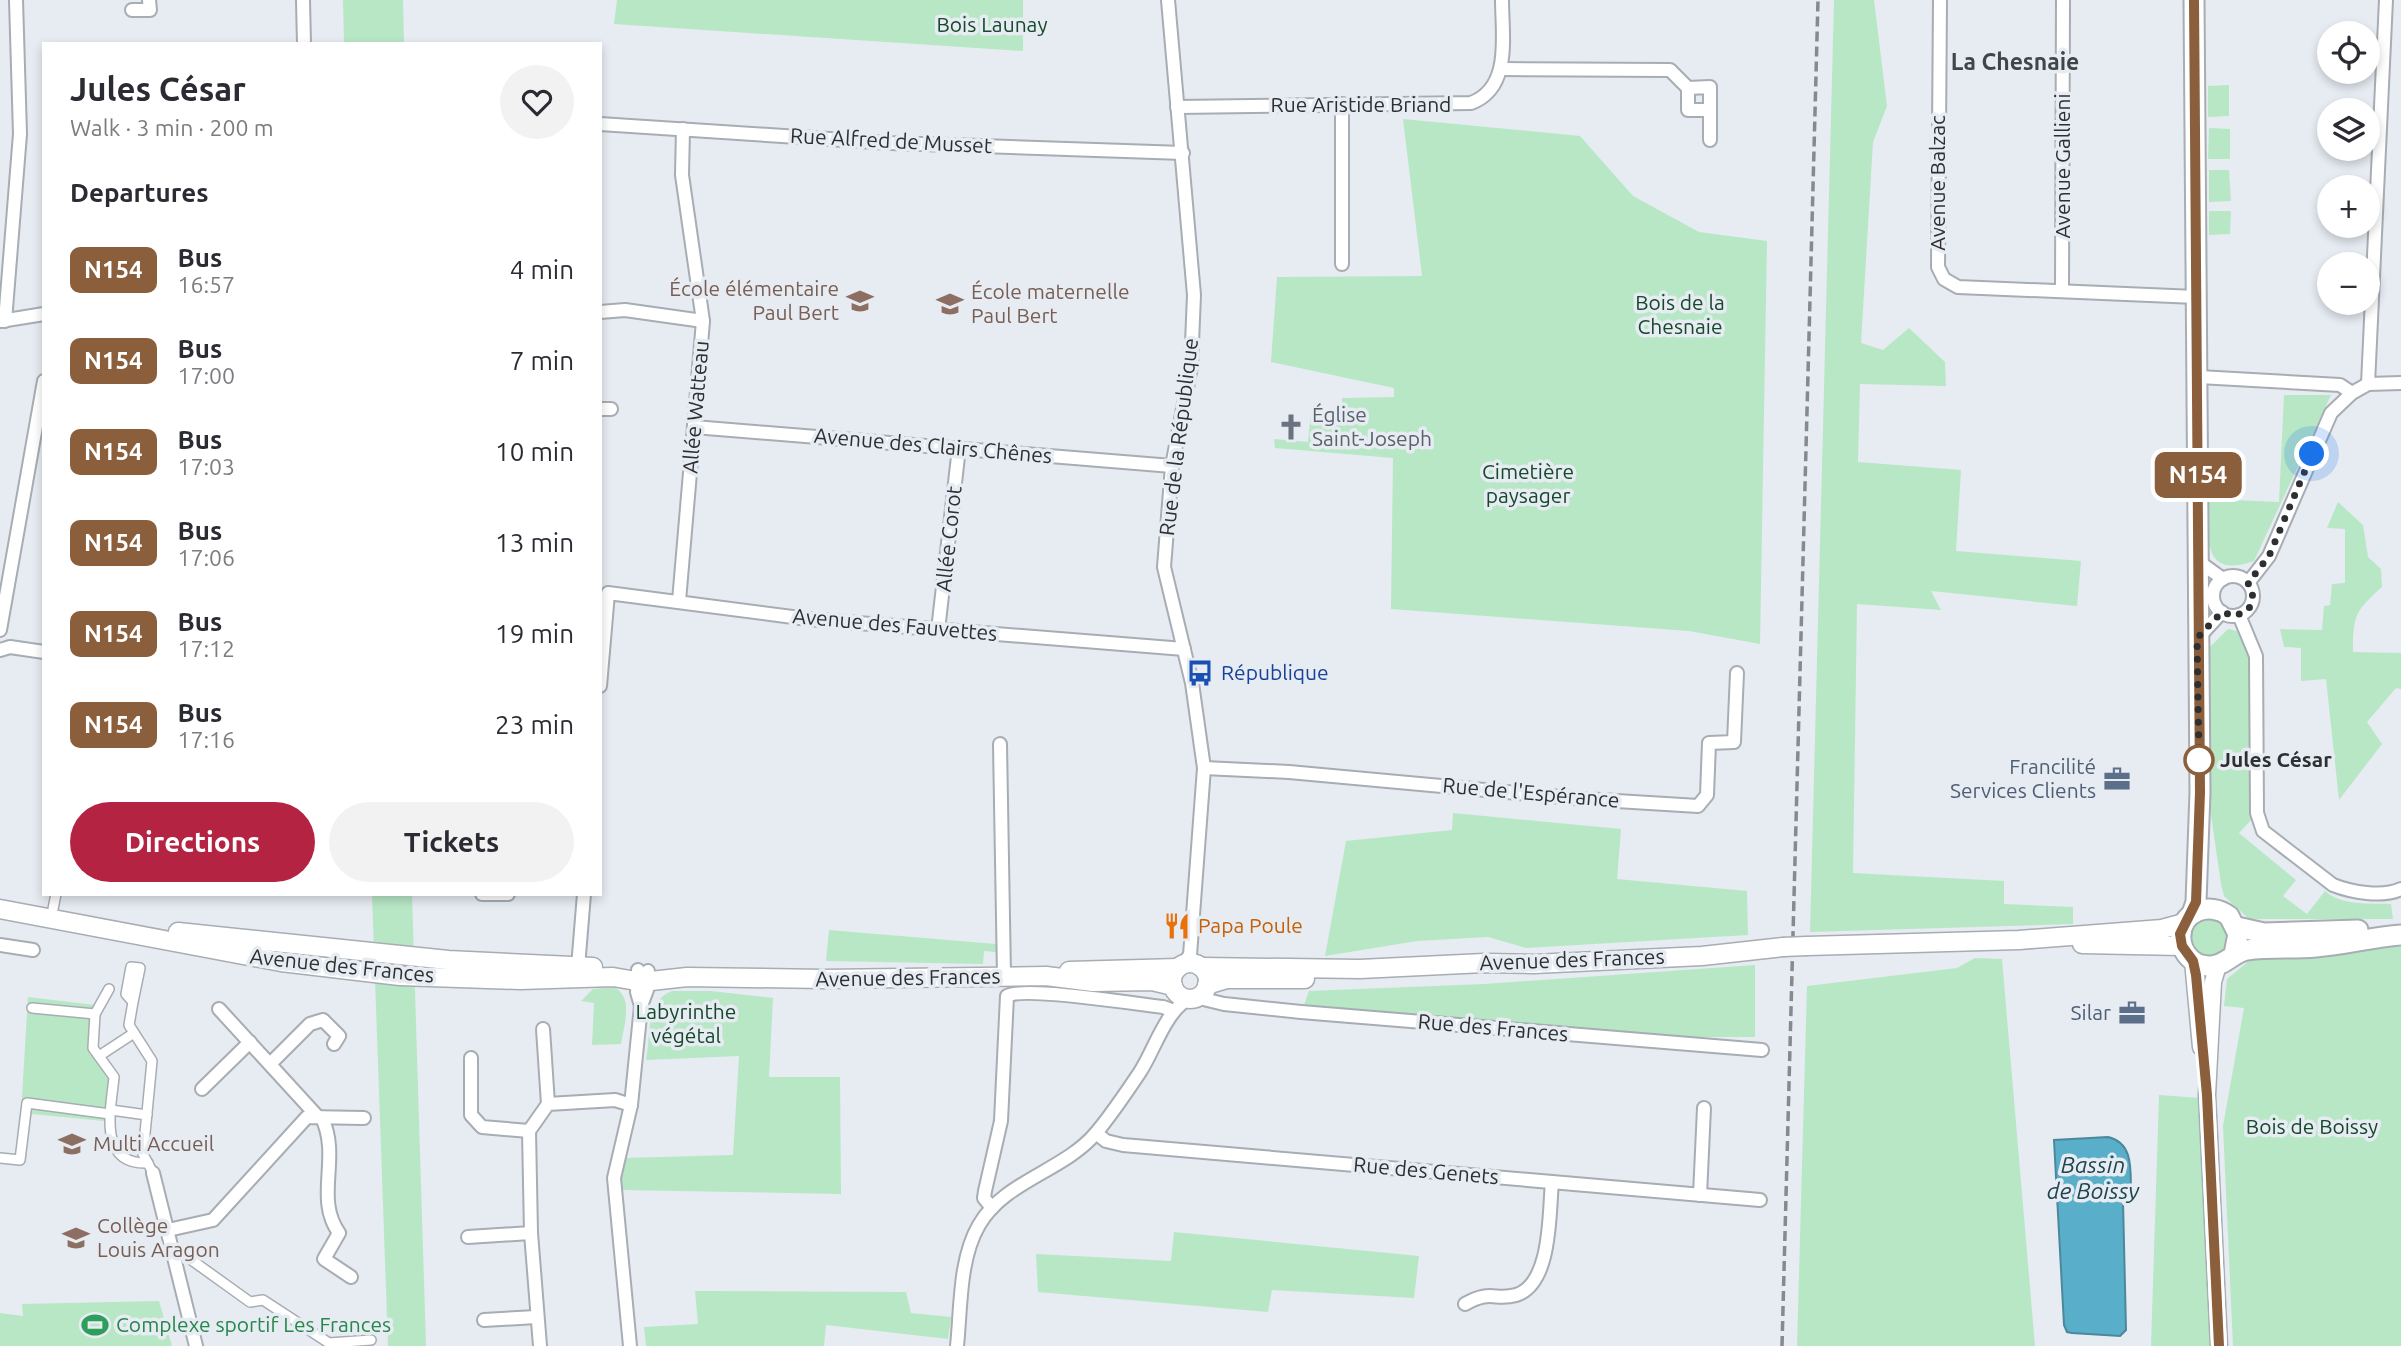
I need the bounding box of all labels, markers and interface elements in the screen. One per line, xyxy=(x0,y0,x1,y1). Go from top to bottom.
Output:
park label: Bois Launay xyxy=(936,12,1048,36)
map controls xyxy=(2317,21,2380,315)
button: locate xyxy=(2317,21,2380,84)
district label: La Chesnaie xyxy=(1951,49,2079,74)
button: heart xyxy=(500,65,574,139)
text: Jules César xyxy=(70,70,246,107)
street label: Rue Aristide Briand xyxy=(1271,92,1451,116)
street label: Avenue Gallieni xyxy=(2050,93,2074,239)
button: layers xyxy=(2317,98,2380,161)
text: Walk · 3 min · 200 m xyxy=(70,115,274,140)
street label: Avenue Balzac xyxy=(1925,115,1949,251)
street label: Rue Alfred de Musset xyxy=(789,123,993,157)
button: + xyxy=(2317,175,2380,238)
text: Departures xyxy=(70,178,208,207)
text: Bus xyxy=(178,243,222,272)
button: − xyxy=(2317,252,2380,315)
text: 4 min xyxy=(510,255,574,284)
text: N154 xyxy=(84,256,143,283)
text: 16:57 xyxy=(178,272,235,297)
place label: École élémentaire Paul Bert xyxy=(669,276,839,324)
place label: École maternelle Paul Bert xyxy=(971,279,1130,327)
school or university icon: École élémentaire Paul Bert xyxy=(845,286,875,316)
school or university icon: École maternelle Paul Bert xyxy=(935,289,965,319)
park label: Bois de la Chesnaie xyxy=(1635,290,1725,338)
text: Bus xyxy=(178,334,222,363)
street label: Rue de la République xyxy=(1154,337,1202,537)
street label: Allée Watteau xyxy=(677,339,713,474)
text: 7 min xyxy=(510,346,574,375)
text: N154 xyxy=(84,347,143,374)
text: 17:00 xyxy=(178,363,235,388)
place label: Église Saint-Joseph xyxy=(1312,402,1432,450)
church icon: Église Saint-Joseph xyxy=(1276,412,1306,442)
street label: Avenue des Clairs Chênes xyxy=(813,423,1053,467)
text: Bus xyxy=(178,425,222,454)
your location xyxy=(2294,436,2329,471)
text: 10 min xyxy=(495,437,574,466)
text: N154 xyxy=(84,438,143,465)
line badge: N154 xyxy=(2149,452,2247,498)
text: 17:03 xyxy=(178,454,235,479)
park label: Cimetière paysager xyxy=(1482,459,1574,507)
text: N154 xyxy=(2169,461,2227,488)
street label: Allée Corot xyxy=(931,485,965,593)
text: Bus xyxy=(178,516,222,545)
text: 13 min xyxy=(495,528,574,557)
text: N154 xyxy=(84,529,143,556)
text: 17:06 xyxy=(178,545,235,570)
street label: Avenue des Fauvettes xyxy=(792,603,998,645)
text: Bus xyxy=(178,607,222,636)
text: 19 min xyxy=(495,619,574,648)
text: N154 xyxy=(84,620,143,647)
text: 17:12 xyxy=(178,636,235,661)
bus stop icon: République xyxy=(1185,658,1215,688)
place label: République xyxy=(1221,660,1329,684)
text: Bus xyxy=(178,698,222,727)
text: 23 min xyxy=(495,710,574,739)
text: N154 xyxy=(84,711,143,738)
text: 17:16 xyxy=(178,727,235,752)
marker: Jules César xyxy=(2184,745,2214,775)
place label: Jules César xyxy=(2220,747,2332,771)
place label: Francilité Services Clients xyxy=(1950,754,2096,802)
office icon: Francilité Services Clients xyxy=(2102,764,2132,794)
street label: Rue de l'Espérance xyxy=(1442,772,1621,812)
button: Directions xyxy=(70,802,315,882)
button: Tickets xyxy=(329,802,574,882)
restaurant icon: Papa Poule xyxy=(1162,911,1192,941)
place label: Papa Poule xyxy=(1198,913,1303,937)
street label: Avenue des Frances xyxy=(249,943,435,987)
street label: Avenue des Frances xyxy=(1479,944,1665,974)
street label: Avenue des Frances xyxy=(815,963,1001,991)
office icon: Silar xyxy=(2117,998,2147,1028)
park label: Labyrinthe végétal xyxy=(636,999,736,1047)
place label: Silar xyxy=(2071,1000,2111,1024)
street label: Rue des Frances xyxy=(1417,1008,1569,1046)
park label: Bois de Boissy xyxy=(2246,1114,2378,1138)
school or university icon: Multi Accueil xyxy=(57,1129,87,1159)
place label: Multi Accueil xyxy=(93,1131,214,1155)
street label: Rue des Genets xyxy=(1352,1152,1500,1188)
water label: Bassin de Boissy xyxy=(2047,1152,2140,1203)
place label: Collège Louis Aragon xyxy=(97,1213,220,1261)
school or university icon: Collège Louis Aragon xyxy=(61,1223,91,1253)
sports icon: Complexe sportif Les Frances xyxy=(80,1310,110,1340)
place label: Complexe sportif Les Frances xyxy=(116,1312,391,1336)

